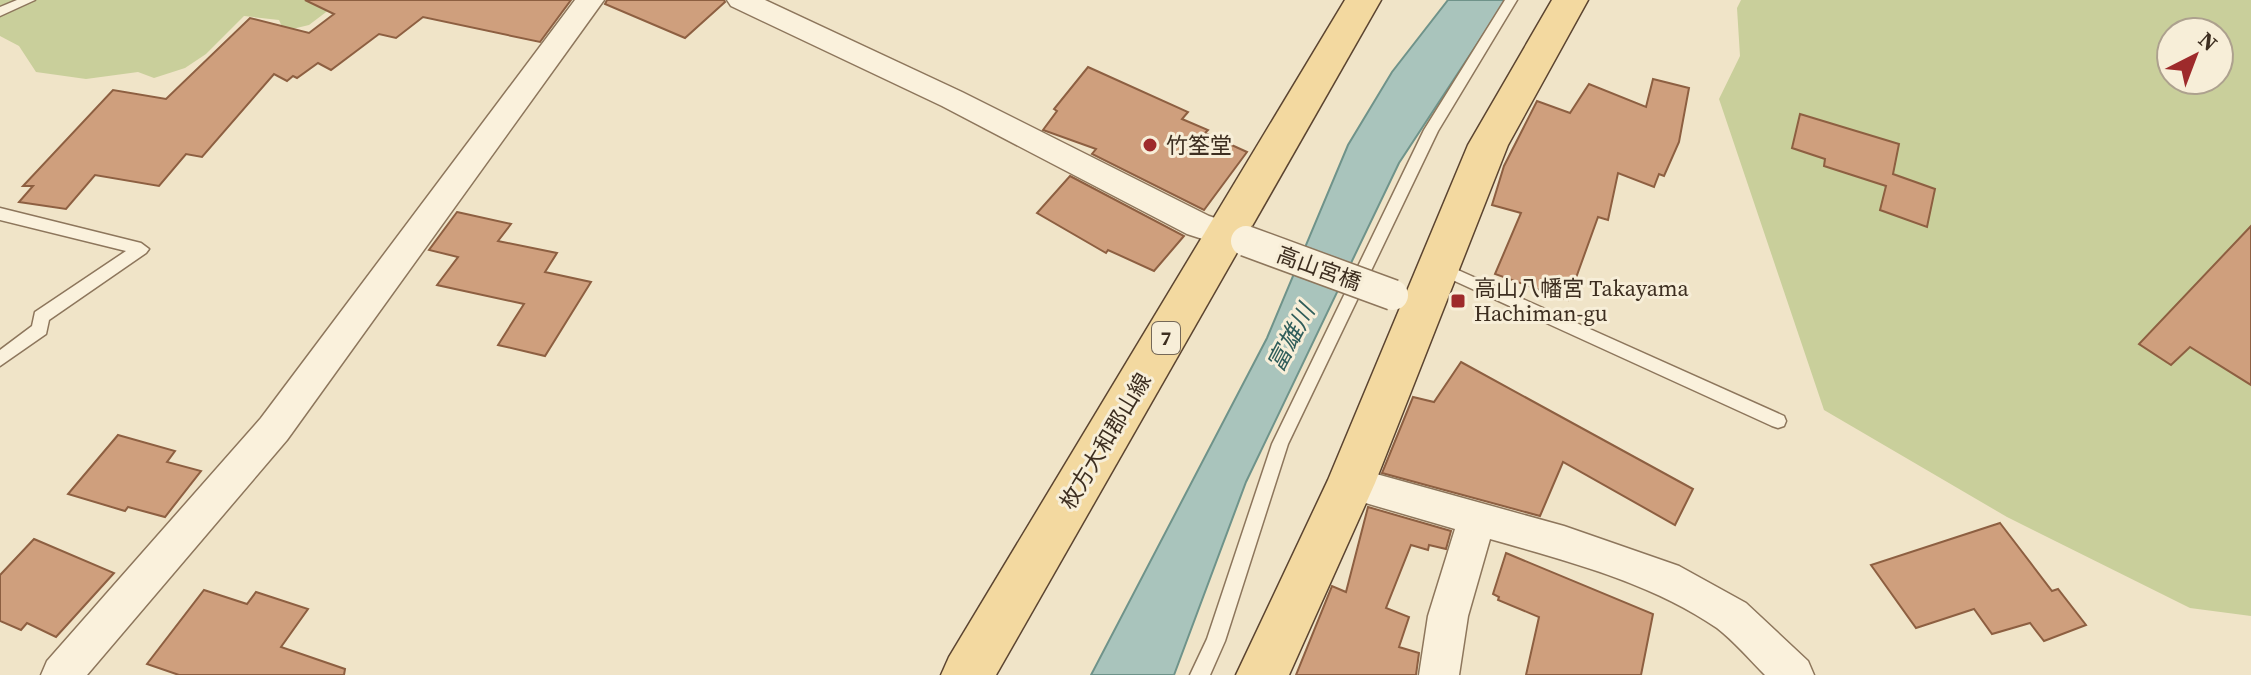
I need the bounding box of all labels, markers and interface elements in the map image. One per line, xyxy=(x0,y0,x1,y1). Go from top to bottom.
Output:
north arrow xyxy=(2155,16,2235,96)
text: N xyxy=(2192,25,2224,58)
place label: 竹筌堂 xyxy=(1166,130,1232,160)
marker: 竹筌堂 xyxy=(1141,136,1159,154)
street label: 高山宮橋 xyxy=(1273,239,1365,297)
place label: 高山八幡宮 Takayama Hachiman-gu xyxy=(1474,273,1690,328)
marker: 高山八幡宮 Takayama Hachiman-gu xyxy=(1449,292,1467,310)
water label: 富雄川 xyxy=(1259,296,1323,377)
road number: 7 xyxy=(1152,322,1180,354)
street label: 枚方大和郡山線 xyxy=(1052,367,1158,515)

